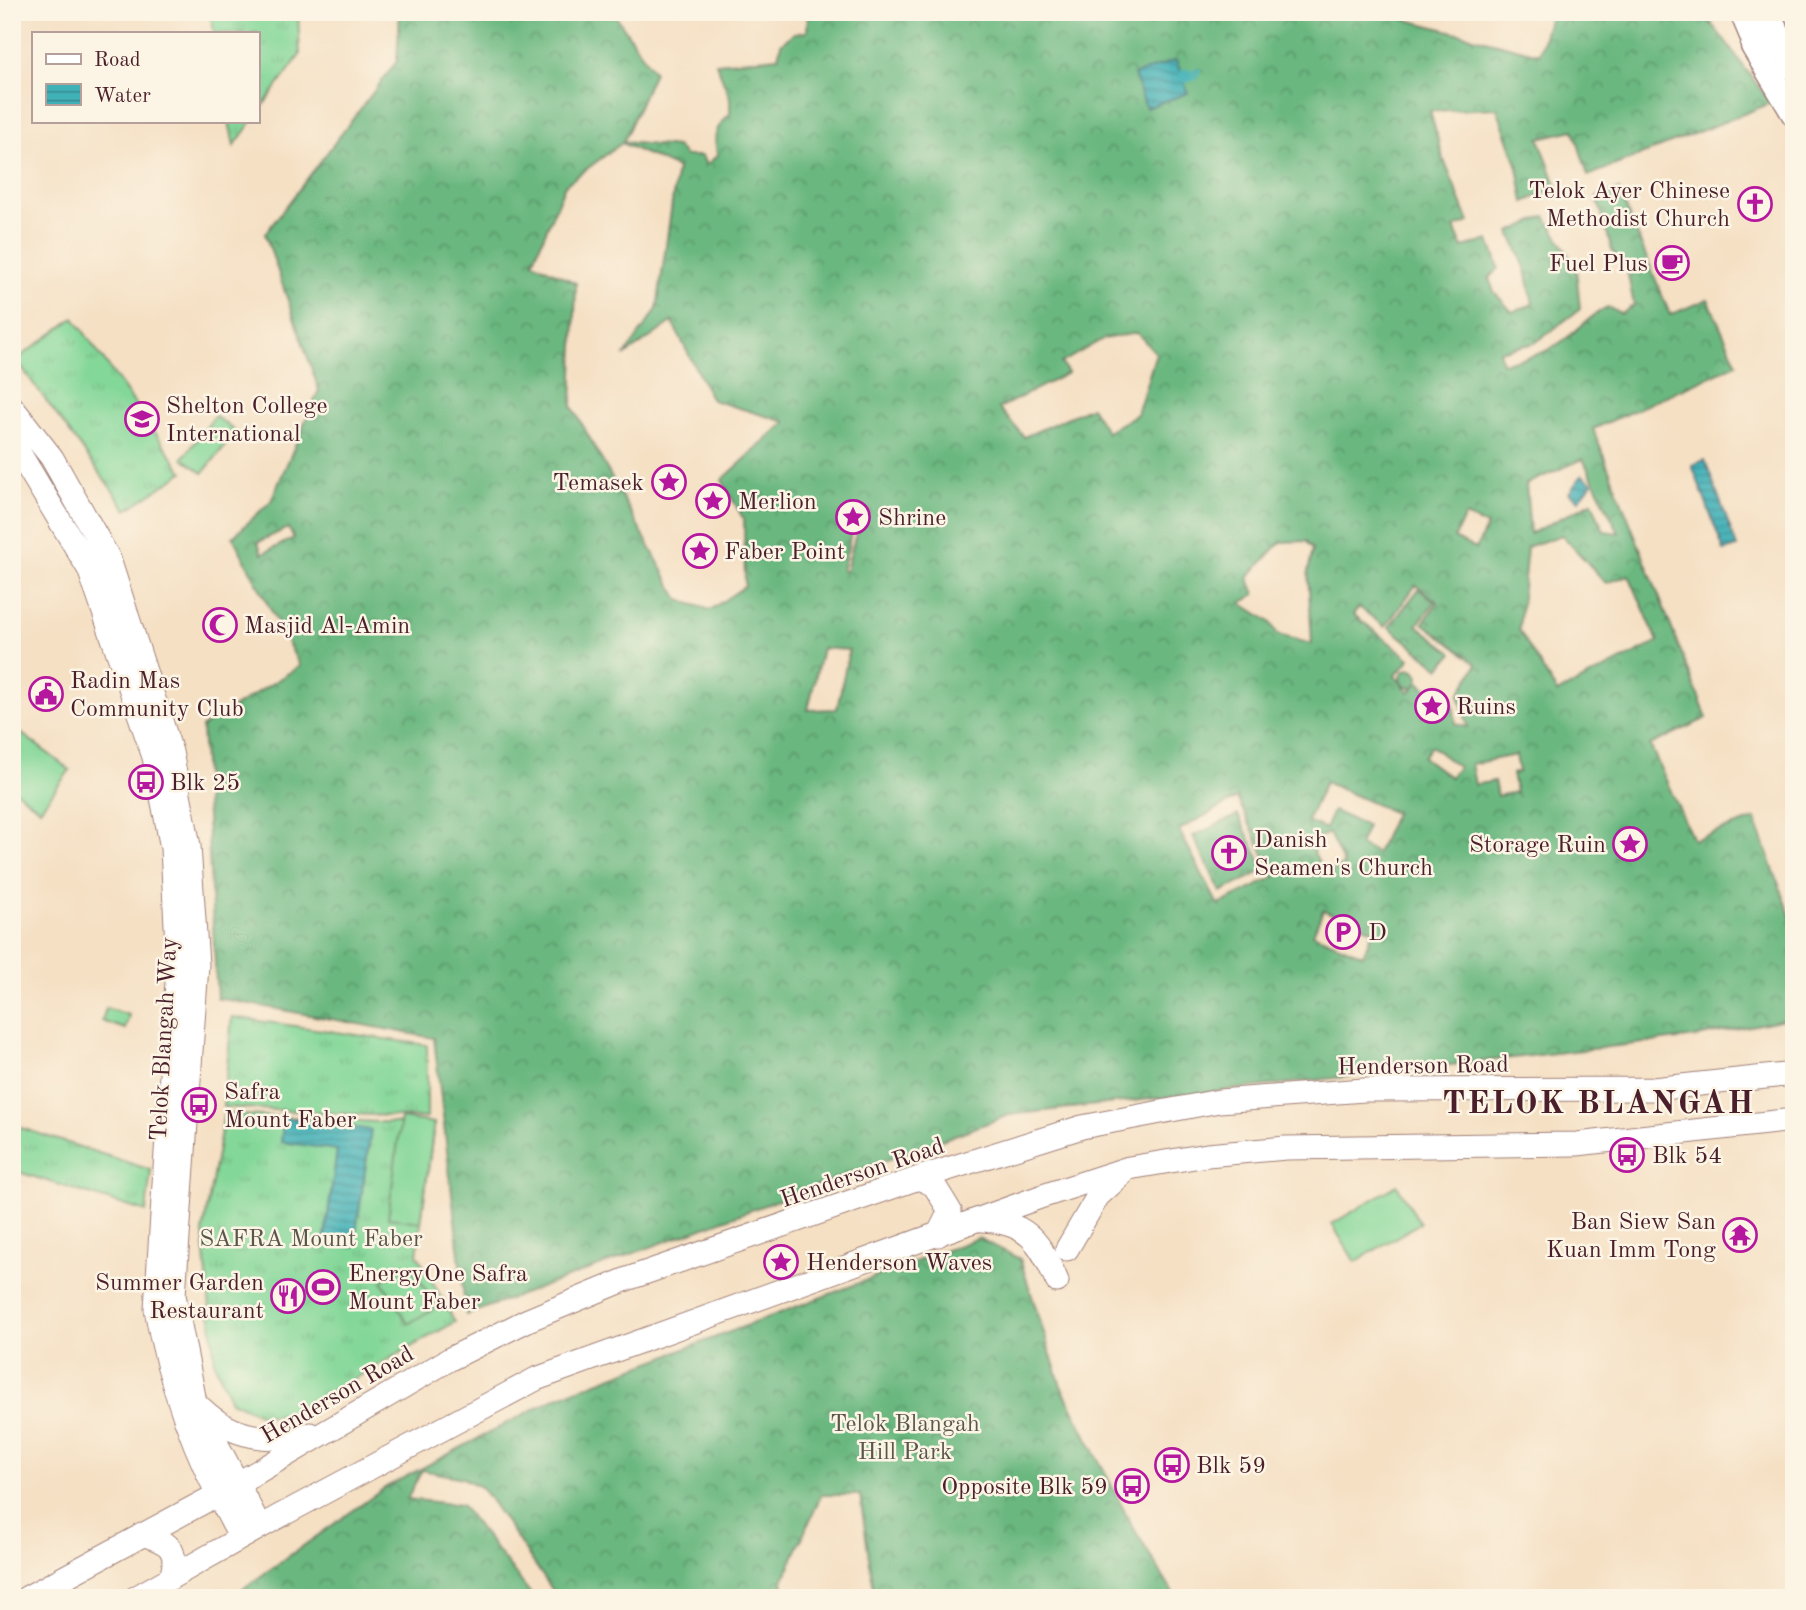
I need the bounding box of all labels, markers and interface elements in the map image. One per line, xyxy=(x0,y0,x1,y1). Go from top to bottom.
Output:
legend xyxy=(32,32,259,122)
text: Road xyxy=(94,50,141,71)
text: Water xyxy=(94,86,151,107)
place label: Telok Ayer Chinese Methodist Church xyxy=(1528,180,1730,232)
church icon: Telok Ayer Chinese Methodist Church xyxy=(1736,185,1774,223)
cafe icon: Fuel Plus xyxy=(1653,244,1691,282)
place label: Fuel Plus xyxy=(1549,253,1648,277)
place label: Shelton College International xyxy=(166,395,327,447)
school or university icon: Shelton College International xyxy=(123,400,161,438)
place icon: Temasek xyxy=(650,463,688,501)
place label: Temasek xyxy=(553,472,644,496)
place icon: Merlion xyxy=(694,482,732,520)
place label: Merlion xyxy=(738,491,817,515)
place icon: Shrine xyxy=(834,498,872,536)
place label: Shrine xyxy=(878,507,946,531)
place icon: Faber Point xyxy=(681,532,719,570)
place label: Faber Point xyxy=(724,541,845,565)
mosque icon: Masjid Al-Amin xyxy=(201,606,239,644)
place label: Masjid Al-Amin xyxy=(244,615,410,639)
place label: Radin Mas Community Club xyxy=(70,670,244,722)
public building icon: Radin Mas Community Club xyxy=(27,675,65,713)
place icon: Ruins xyxy=(1413,687,1451,725)
place label: Ruins xyxy=(1456,696,1516,720)
bus stop icon: Blk 25 xyxy=(127,763,165,801)
place label: Blk 25 xyxy=(170,772,240,796)
place icon: Storage Ruin xyxy=(1611,825,1649,863)
place label: Danish Seamen's Church xyxy=(1254,829,1433,881)
church icon: Danish Seamen's Church xyxy=(1210,834,1248,872)
place label: Storage Ruin xyxy=(1469,834,1606,858)
parking icon: D xyxy=(1324,913,1362,951)
place label: D xyxy=(1368,922,1387,946)
street label: Telok Blangah Way xyxy=(148,936,182,1142)
street label: Henderson Road xyxy=(1337,1054,1509,1080)
place label: Safra Mount Faber xyxy=(224,1081,357,1133)
bus stop icon: Safra Mount Faber xyxy=(180,1086,218,1124)
district label: TELOK BLANGAH xyxy=(1442,1089,1756,1121)
street label: Henderson Road xyxy=(778,1135,948,1213)
bus stop icon: Blk 54 xyxy=(1608,1136,1646,1174)
place label: Blk 54 xyxy=(1652,1145,1722,1169)
place label: Ban Siew San Kuan Imm Tong xyxy=(1546,1211,1716,1263)
temple icon: Ban Siew San Kuan Imm Tong xyxy=(1721,1216,1759,1254)
park label: SAFRA Mount Faber xyxy=(199,1228,423,1252)
place icon: Henderson Waves xyxy=(762,1243,800,1281)
place label: Henderson Waves xyxy=(806,1252,992,1276)
place label: EnergyOne Safra Mount Faber xyxy=(348,1263,528,1315)
sports icon: EnergyOne Safra Mount Faber xyxy=(304,1268,342,1306)
place label: Summer Garden Restaurant xyxy=(95,1272,264,1324)
restaurant icon: Summer Garden Restaurant xyxy=(269,1277,307,1315)
street label: Henderson Road xyxy=(258,1342,418,1449)
park label: Telok Blangah Hill Park xyxy=(830,1413,980,1465)
bus stop icon: Blk 59 xyxy=(1153,1446,1191,1484)
place label: Blk 59 xyxy=(1196,1455,1266,1479)
bus stop icon: Opposite Blk 59 xyxy=(1113,1467,1151,1505)
place label: Opposite Blk 59 xyxy=(941,1476,1108,1500)

